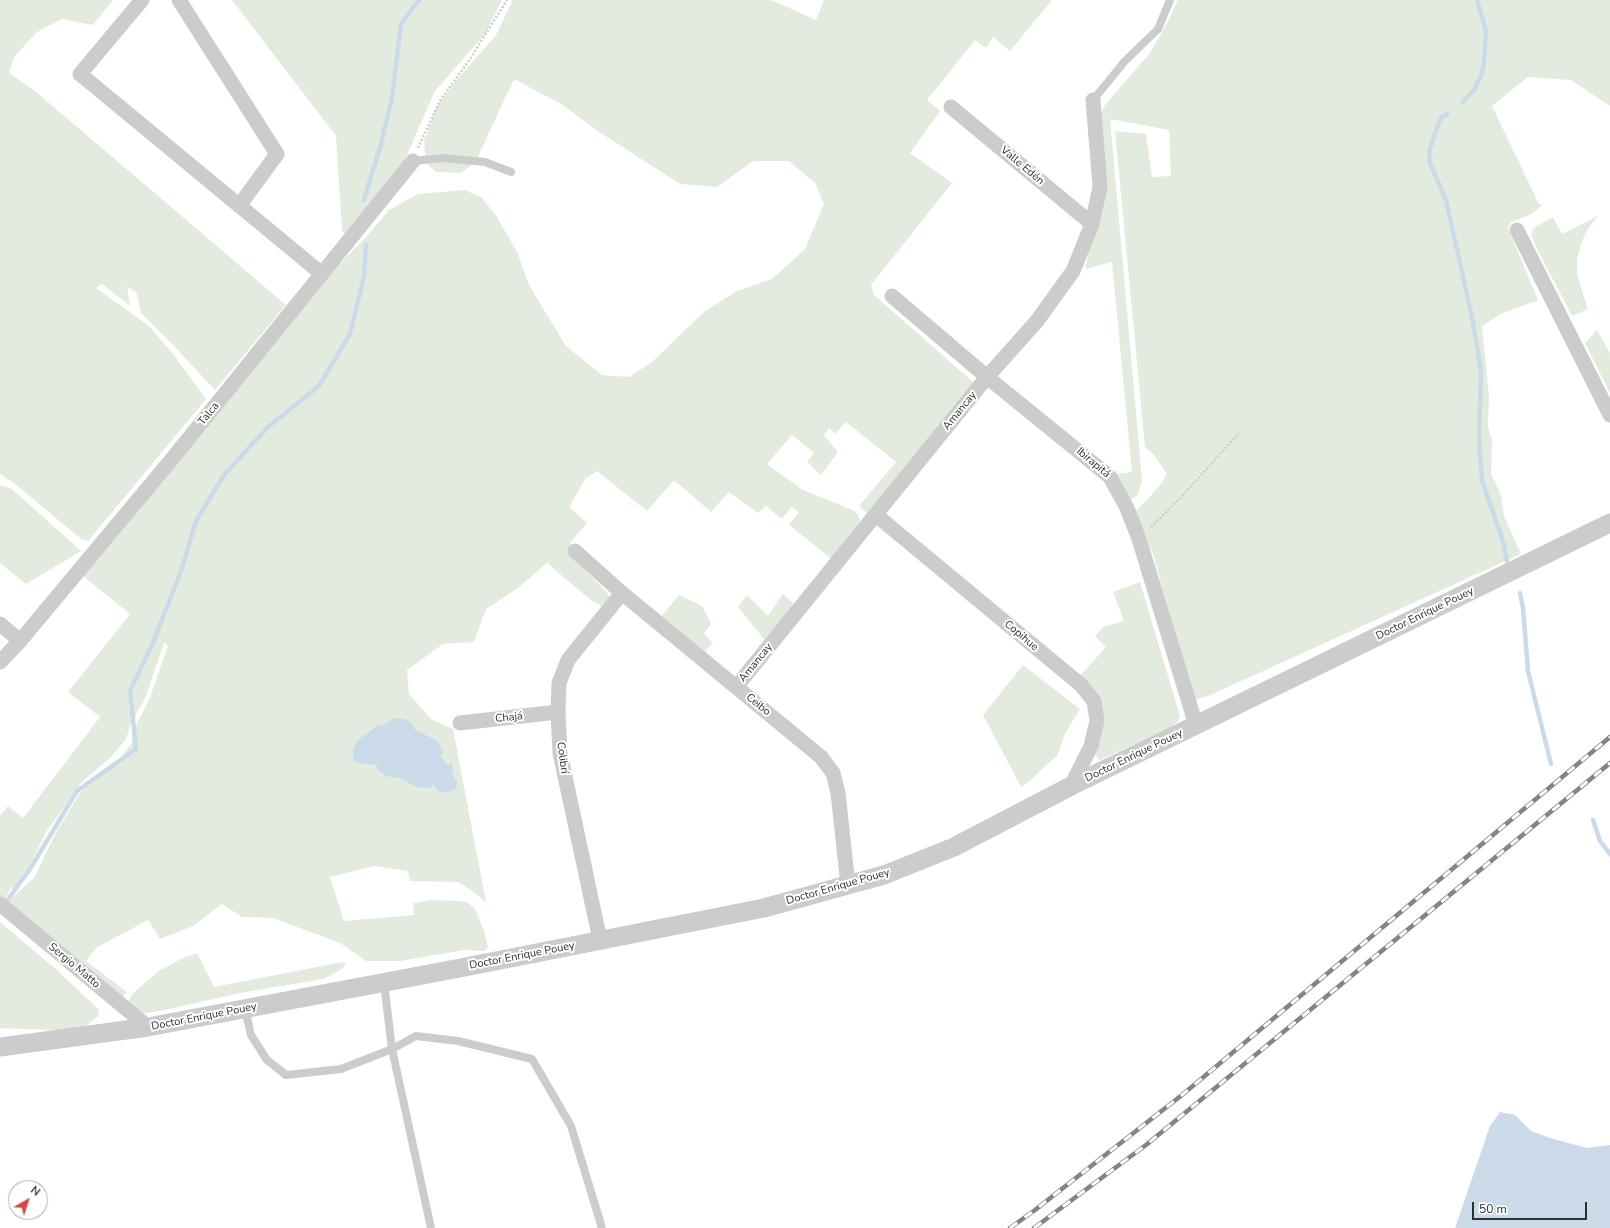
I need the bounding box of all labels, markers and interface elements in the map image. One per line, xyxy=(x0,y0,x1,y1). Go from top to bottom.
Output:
street label: Valle Edén xyxy=(998,144,1046,188)
street label: Amancay xyxy=(940,389,980,433)
street label: Talca xyxy=(196,400,222,428)
street label: Ibirapitá xyxy=(1073,445,1113,481)
street label: Doctor Enrique Pouey xyxy=(1374,585,1476,643)
street label: Copihue xyxy=(1001,618,1041,654)
street label: Amancay xyxy=(736,641,776,685)
street label: Ceibo xyxy=(743,691,773,719)
street label: Chajá xyxy=(494,710,524,726)
street label: Doctor Enrique Pouey xyxy=(1083,727,1185,785)
street label: Colibrí xyxy=(553,741,571,775)
street label: Doctor Enrique Pouey xyxy=(785,866,891,908)
street label: Doctor Enrique Pouey xyxy=(468,939,576,973)
street label: Sergio Matto xyxy=(46,941,102,991)
street label: Doctor Enrique Pouey xyxy=(150,1000,258,1034)
north arrow xyxy=(8,1180,48,1220)
text: N xyxy=(27,1183,43,1199)
scale bar xyxy=(1474,1194,1589,1220)
text: 50 m xyxy=(1479,1201,1507,1217)

